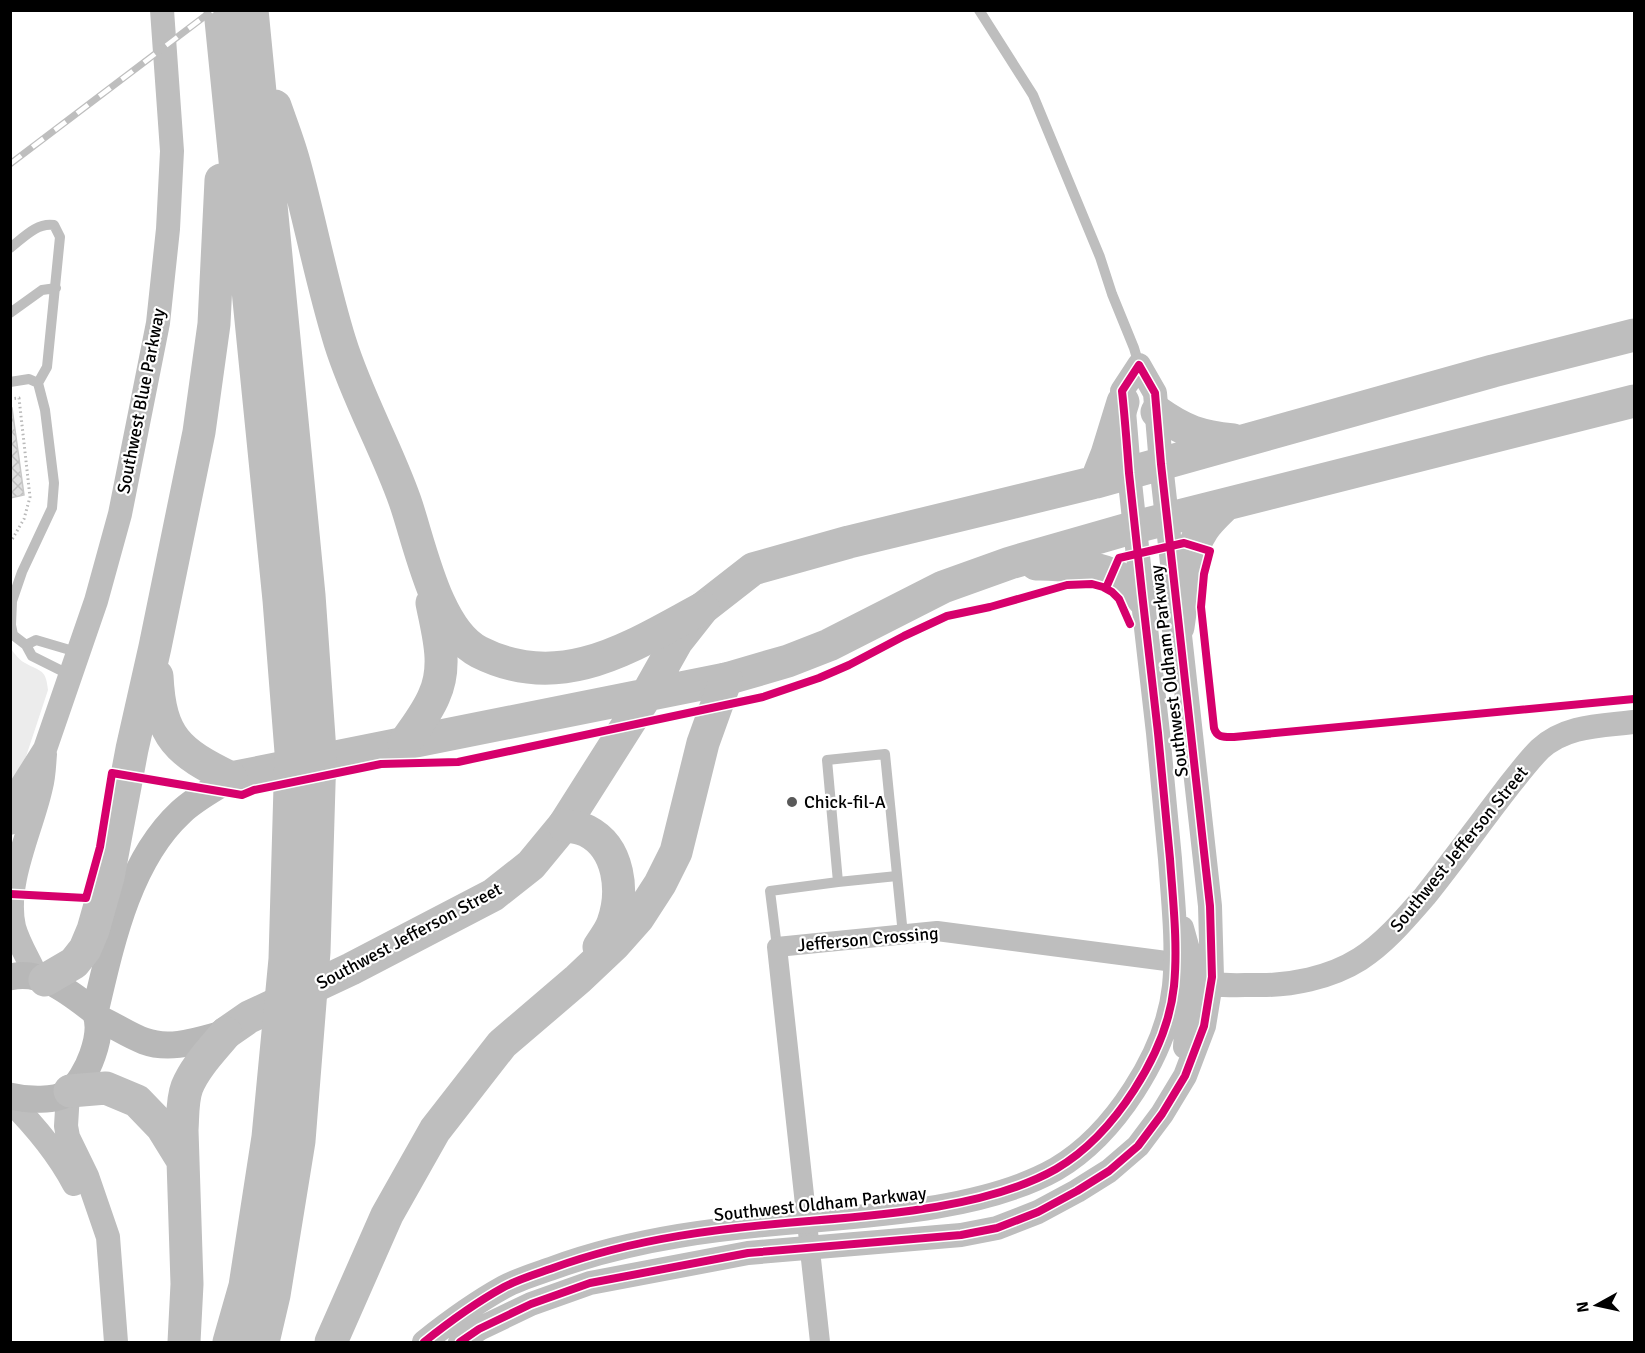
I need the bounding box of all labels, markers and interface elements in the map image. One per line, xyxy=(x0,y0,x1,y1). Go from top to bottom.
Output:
street label: Southwest Blue Parkway xyxy=(112,306,170,496)
street label: Southwest Oldham Parkway xyxy=(1145,563,1193,778)
street label: Southwest Jefferson Street xyxy=(1385,762,1533,936)
place label: Chick-fil-A xyxy=(804,791,886,813)
marker: Chick-fil-A xyxy=(785,795,799,809)
street label: Southwest Jefferson Street xyxy=(312,878,506,994)
street label: Jefferson Crossing xyxy=(796,922,940,956)
street label: Southwest Oldham Parkway xyxy=(713,1182,928,1226)
north arrow xyxy=(1567,1275,1627,1335)
text: N xyxy=(1572,1300,1594,1314)

